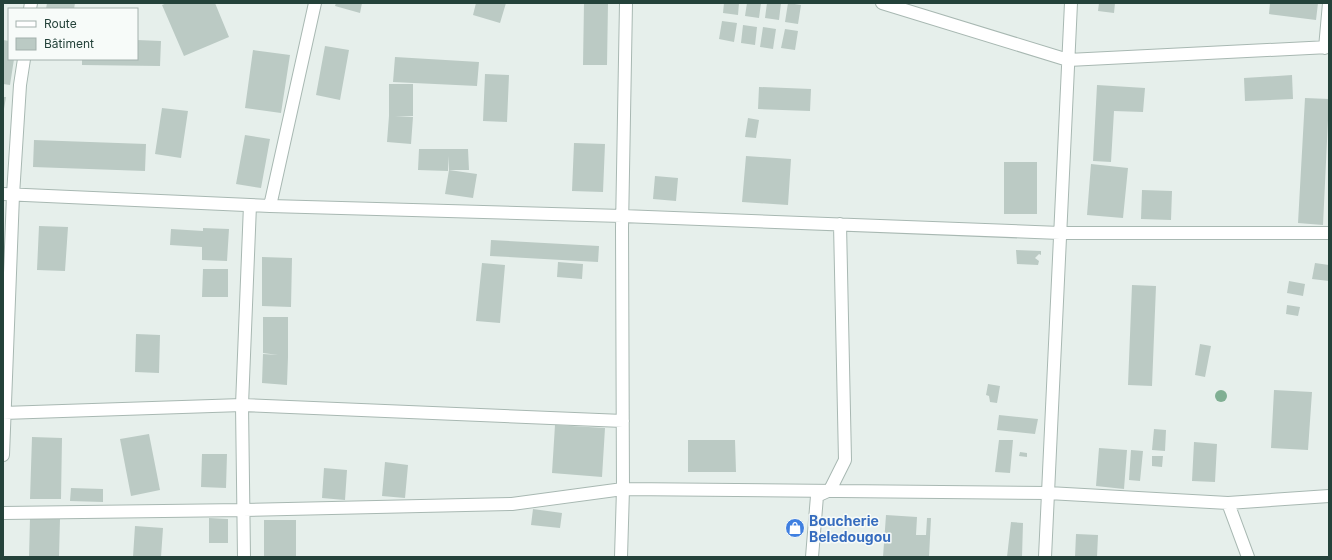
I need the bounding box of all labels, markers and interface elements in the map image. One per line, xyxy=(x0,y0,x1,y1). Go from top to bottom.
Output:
legend xyxy=(8,8,138,60)
text: Route xyxy=(44,16,77,31)
text: Bâtiment xyxy=(44,36,94,51)
place label: Boucherie Beledougou xyxy=(809,512,891,545)
shop icon: Boucherie Beledougou xyxy=(784,517,806,539)

